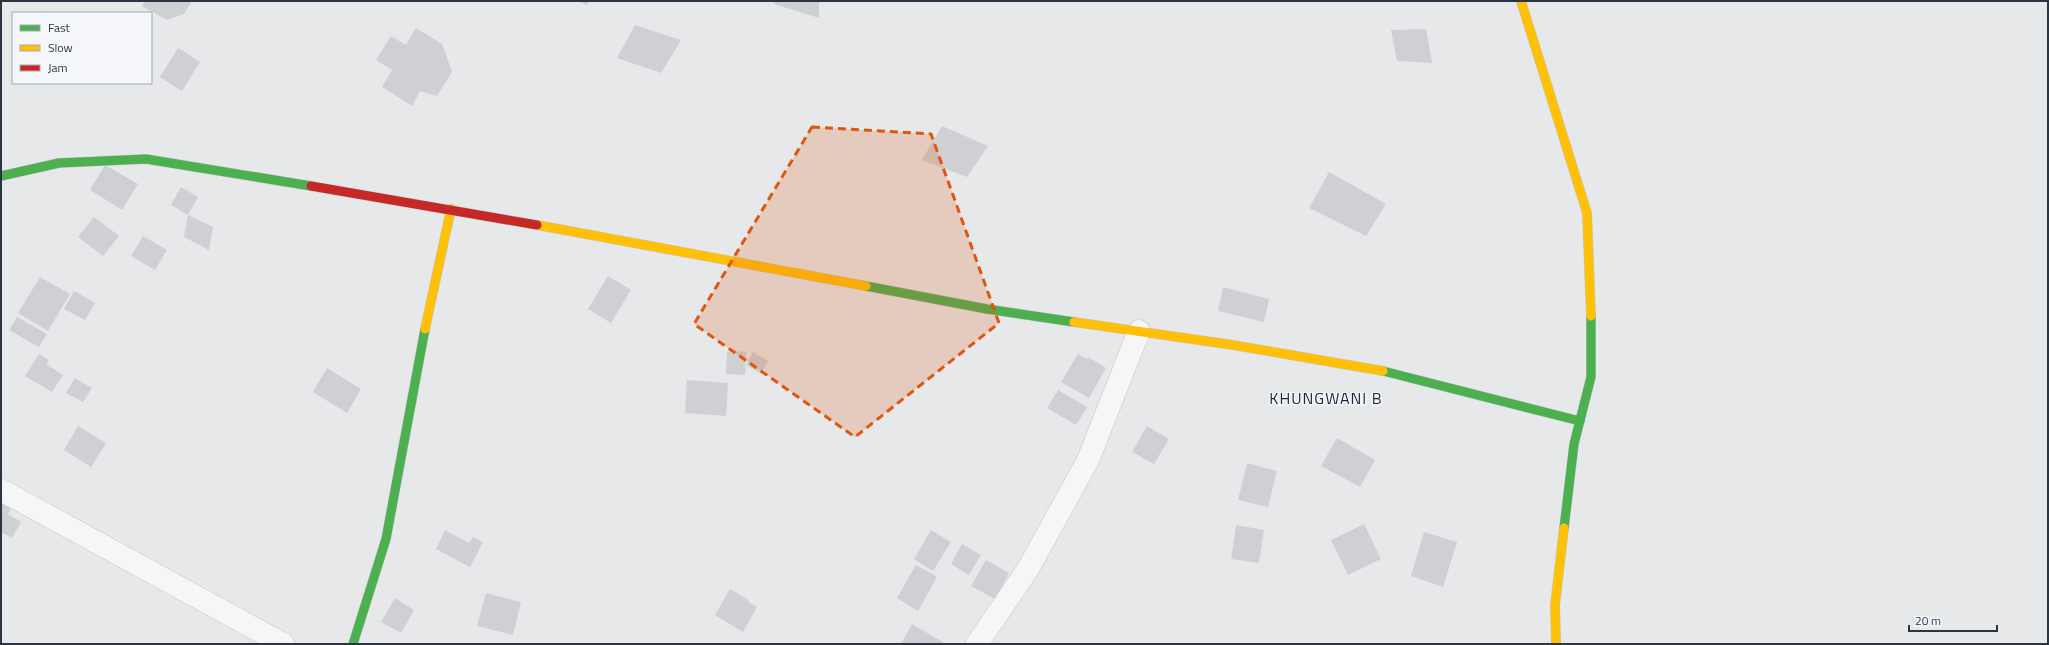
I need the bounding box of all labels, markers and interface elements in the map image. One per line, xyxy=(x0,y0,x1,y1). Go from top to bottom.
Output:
legend xyxy=(12,12,152,84)
text: Fast xyxy=(48,18,71,37)
text: Slow xyxy=(48,38,73,57)
text: Jam xyxy=(48,58,68,77)
district label: KHUNGWANI B xyxy=(1269,386,1383,410)
scale bar xyxy=(1909,607,1997,633)
text: 20 m xyxy=(1915,611,1941,630)

